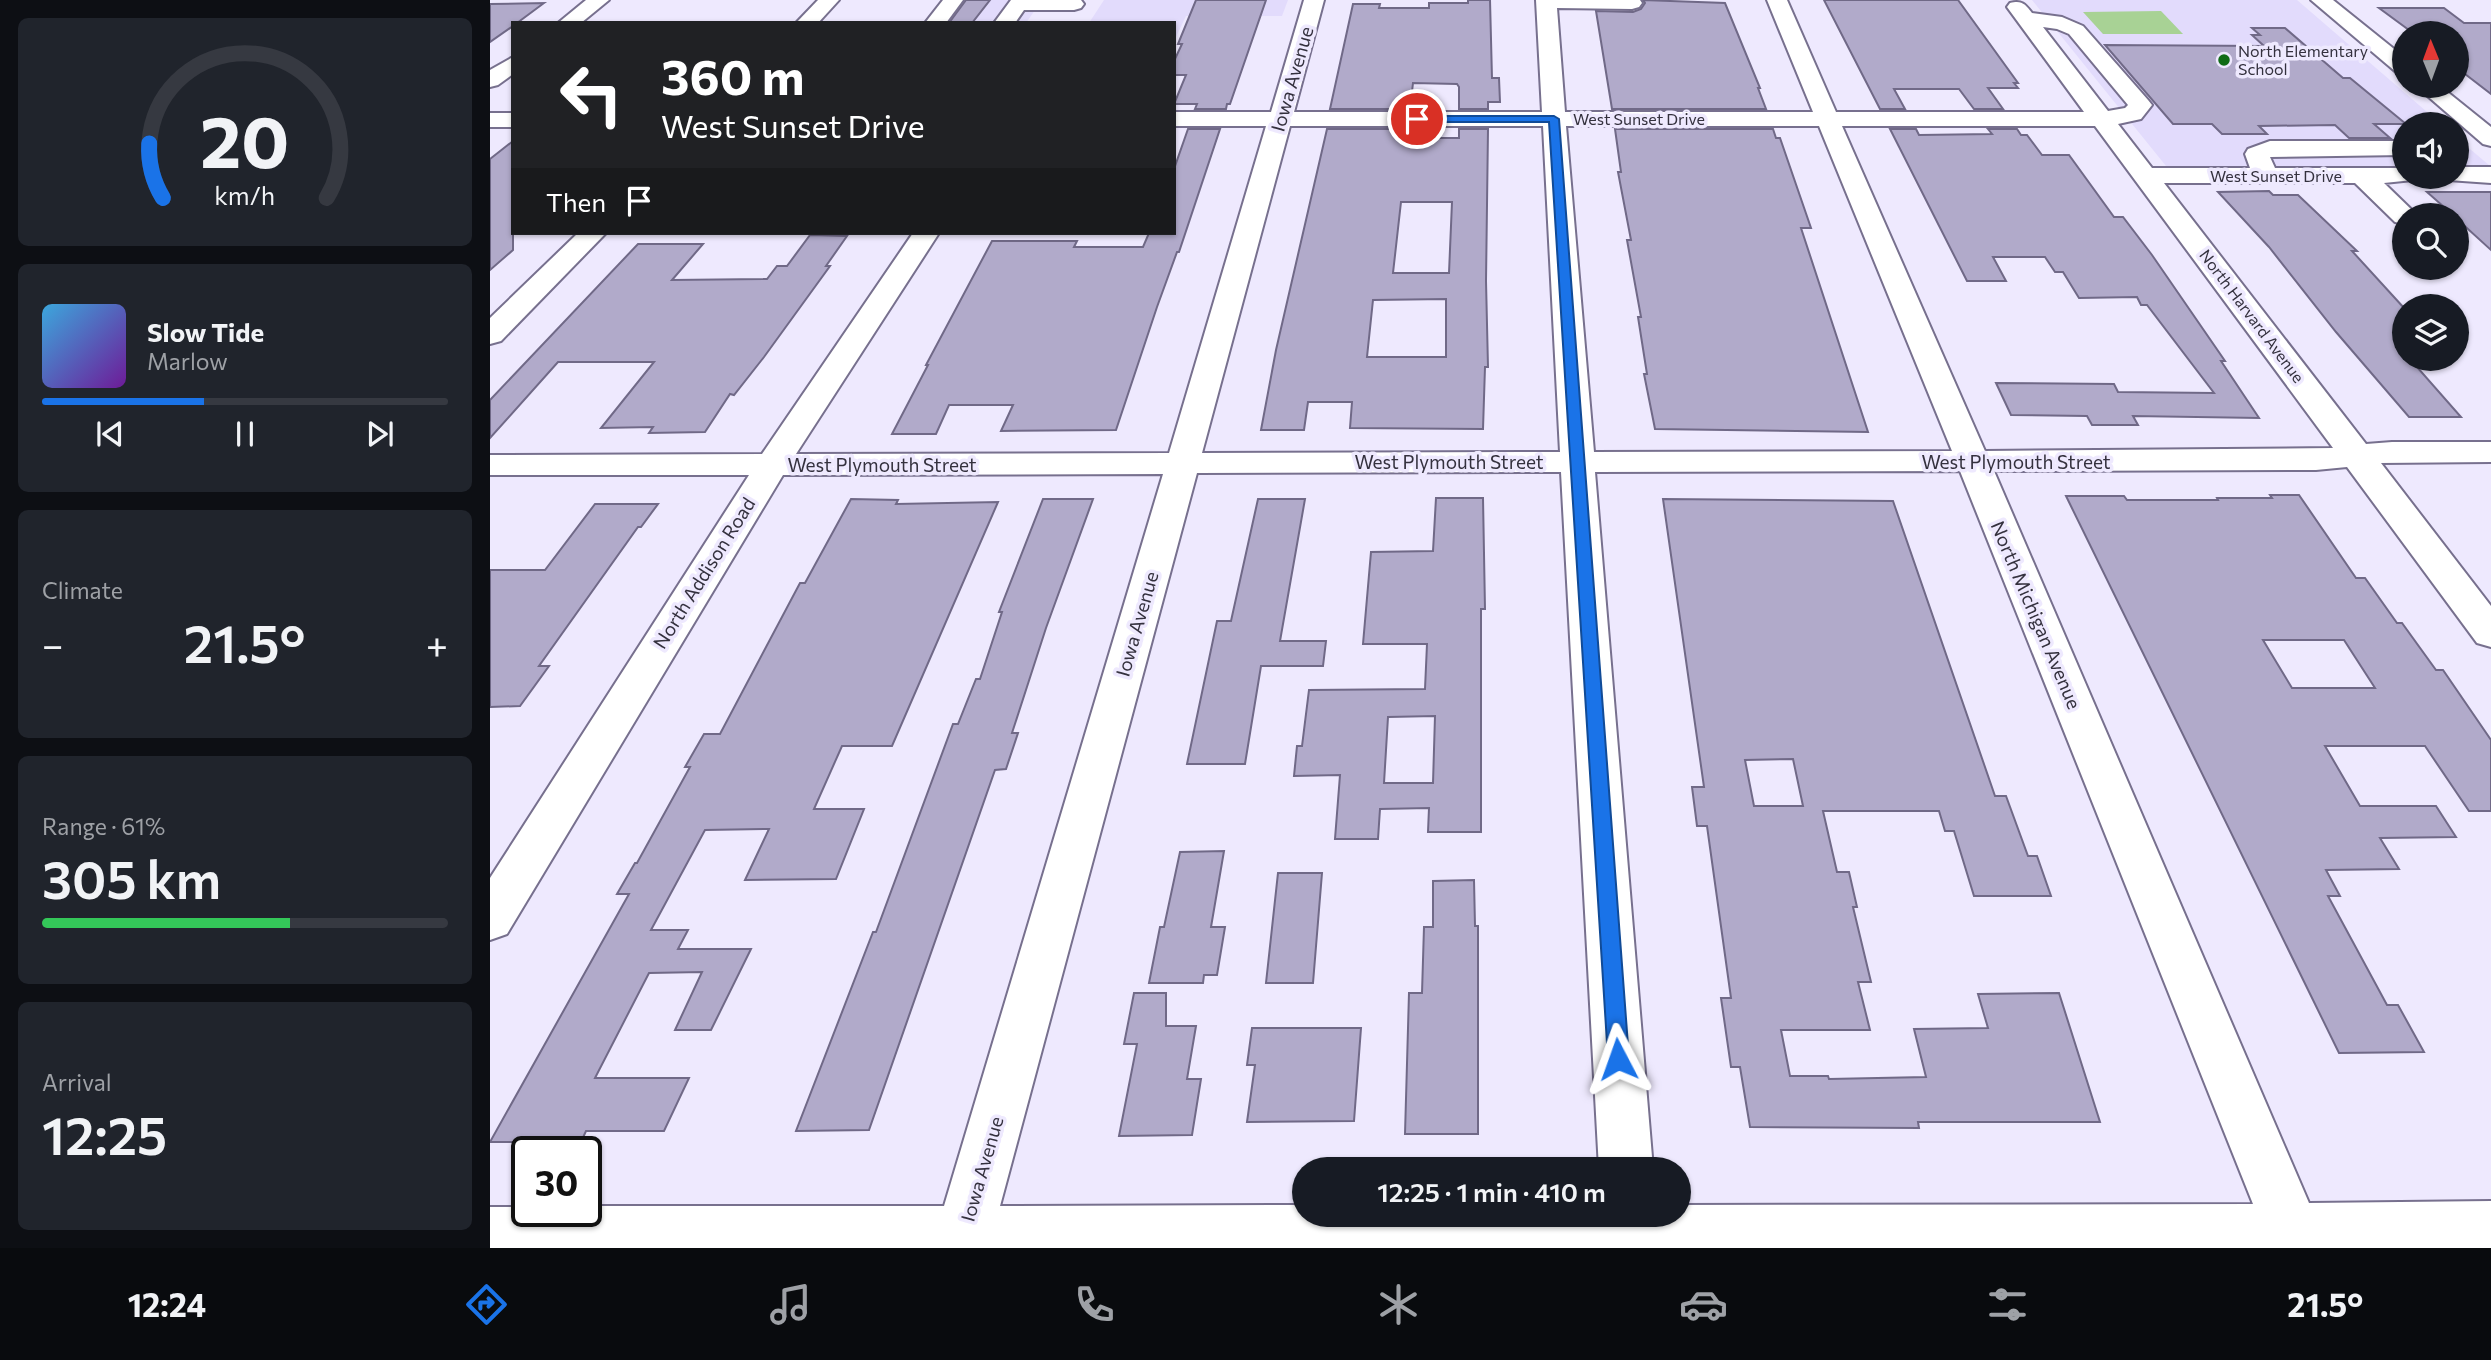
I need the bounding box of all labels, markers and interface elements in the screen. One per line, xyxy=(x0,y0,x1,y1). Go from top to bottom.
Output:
north arrow xyxy=(2392,21,2469,98)
map controls xyxy=(2392,21,2469,371)
street label: Iowa Avenue xyxy=(1266,24,1317,134)
place label: North Elementary School xyxy=(2238,41,2368,78)
text: 360 m xyxy=(661,45,804,105)
icon: left xyxy=(546,49,637,140)
marker: North Elementary School xyxy=(2216,52,2232,68)
pin xyxy=(1387,89,1447,149)
text: 20 xyxy=(200,94,290,183)
icon: arrive xyxy=(1398,100,1436,138)
text: West Sunset Drive xyxy=(661,105,925,145)
street label: West Sunset Drive xyxy=(1573,109,1705,128)
button: sound xyxy=(2392,112,2469,189)
street label: West Sunset Drive xyxy=(2210,166,2342,185)
text: km/h xyxy=(215,180,275,210)
icon: arrive xyxy=(620,182,658,220)
text: Then xyxy=(546,186,606,217)
button: search xyxy=(2392,203,2469,280)
street label: North Harvard Avenue xyxy=(2196,245,2309,386)
button: layers xyxy=(2392,294,2469,371)
text: Slow Tide xyxy=(147,316,264,347)
text: Marlow xyxy=(147,347,228,375)
icon: previous xyxy=(91,415,129,453)
icon: pause xyxy=(226,415,264,453)
icon: next xyxy=(361,415,399,453)
street label: West Plymouth Street xyxy=(1354,450,1544,473)
street label: West Plymouth Street xyxy=(1921,450,2111,473)
street label: West Plymouth Street xyxy=(787,453,977,476)
street label: North Addison Road xyxy=(648,493,759,653)
street label: North Michigan Avenue xyxy=(1986,517,2086,712)
street label: Iowa Avenue xyxy=(1111,569,1162,679)
text: Climate xyxy=(42,576,123,604)
text: 21.5° xyxy=(184,610,305,674)
text: − xyxy=(42,620,64,667)
text: + xyxy=(426,620,448,667)
text: Range · 61% xyxy=(42,812,165,840)
text: 305 km xyxy=(42,846,221,910)
position arrow xyxy=(1581,1022,1655,1096)
text: Arrival xyxy=(42,1068,112,1096)
text: 12:25 xyxy=(42,1102,167,1166)
street label: Iowa Avenue xyxy=(956,1114,1007,1224)
speed limit sign: 30 xyxy=(511,1136,602,1227)
text: 12:25 · 1 min · 410 m xyxy=(1377,1176,1606,1207)
icon: directions xyxy=(462,1280,511,1329)
icon: music xyxy=(766,1280,815,1329)
icon: phone xyxy=(1070,1280,1119,1329)
icon: climate xyxy=(1374,1280,1423,1329)
icon: car xyxy=(1679,1280,1728,1329)
icon: filters xyxy=(1983,1280,2032,1329)
text: 12:24 xyxy=(128,1284,206,1324)
text: 21.5° xyxy=(2287,1284,2363,1324)

